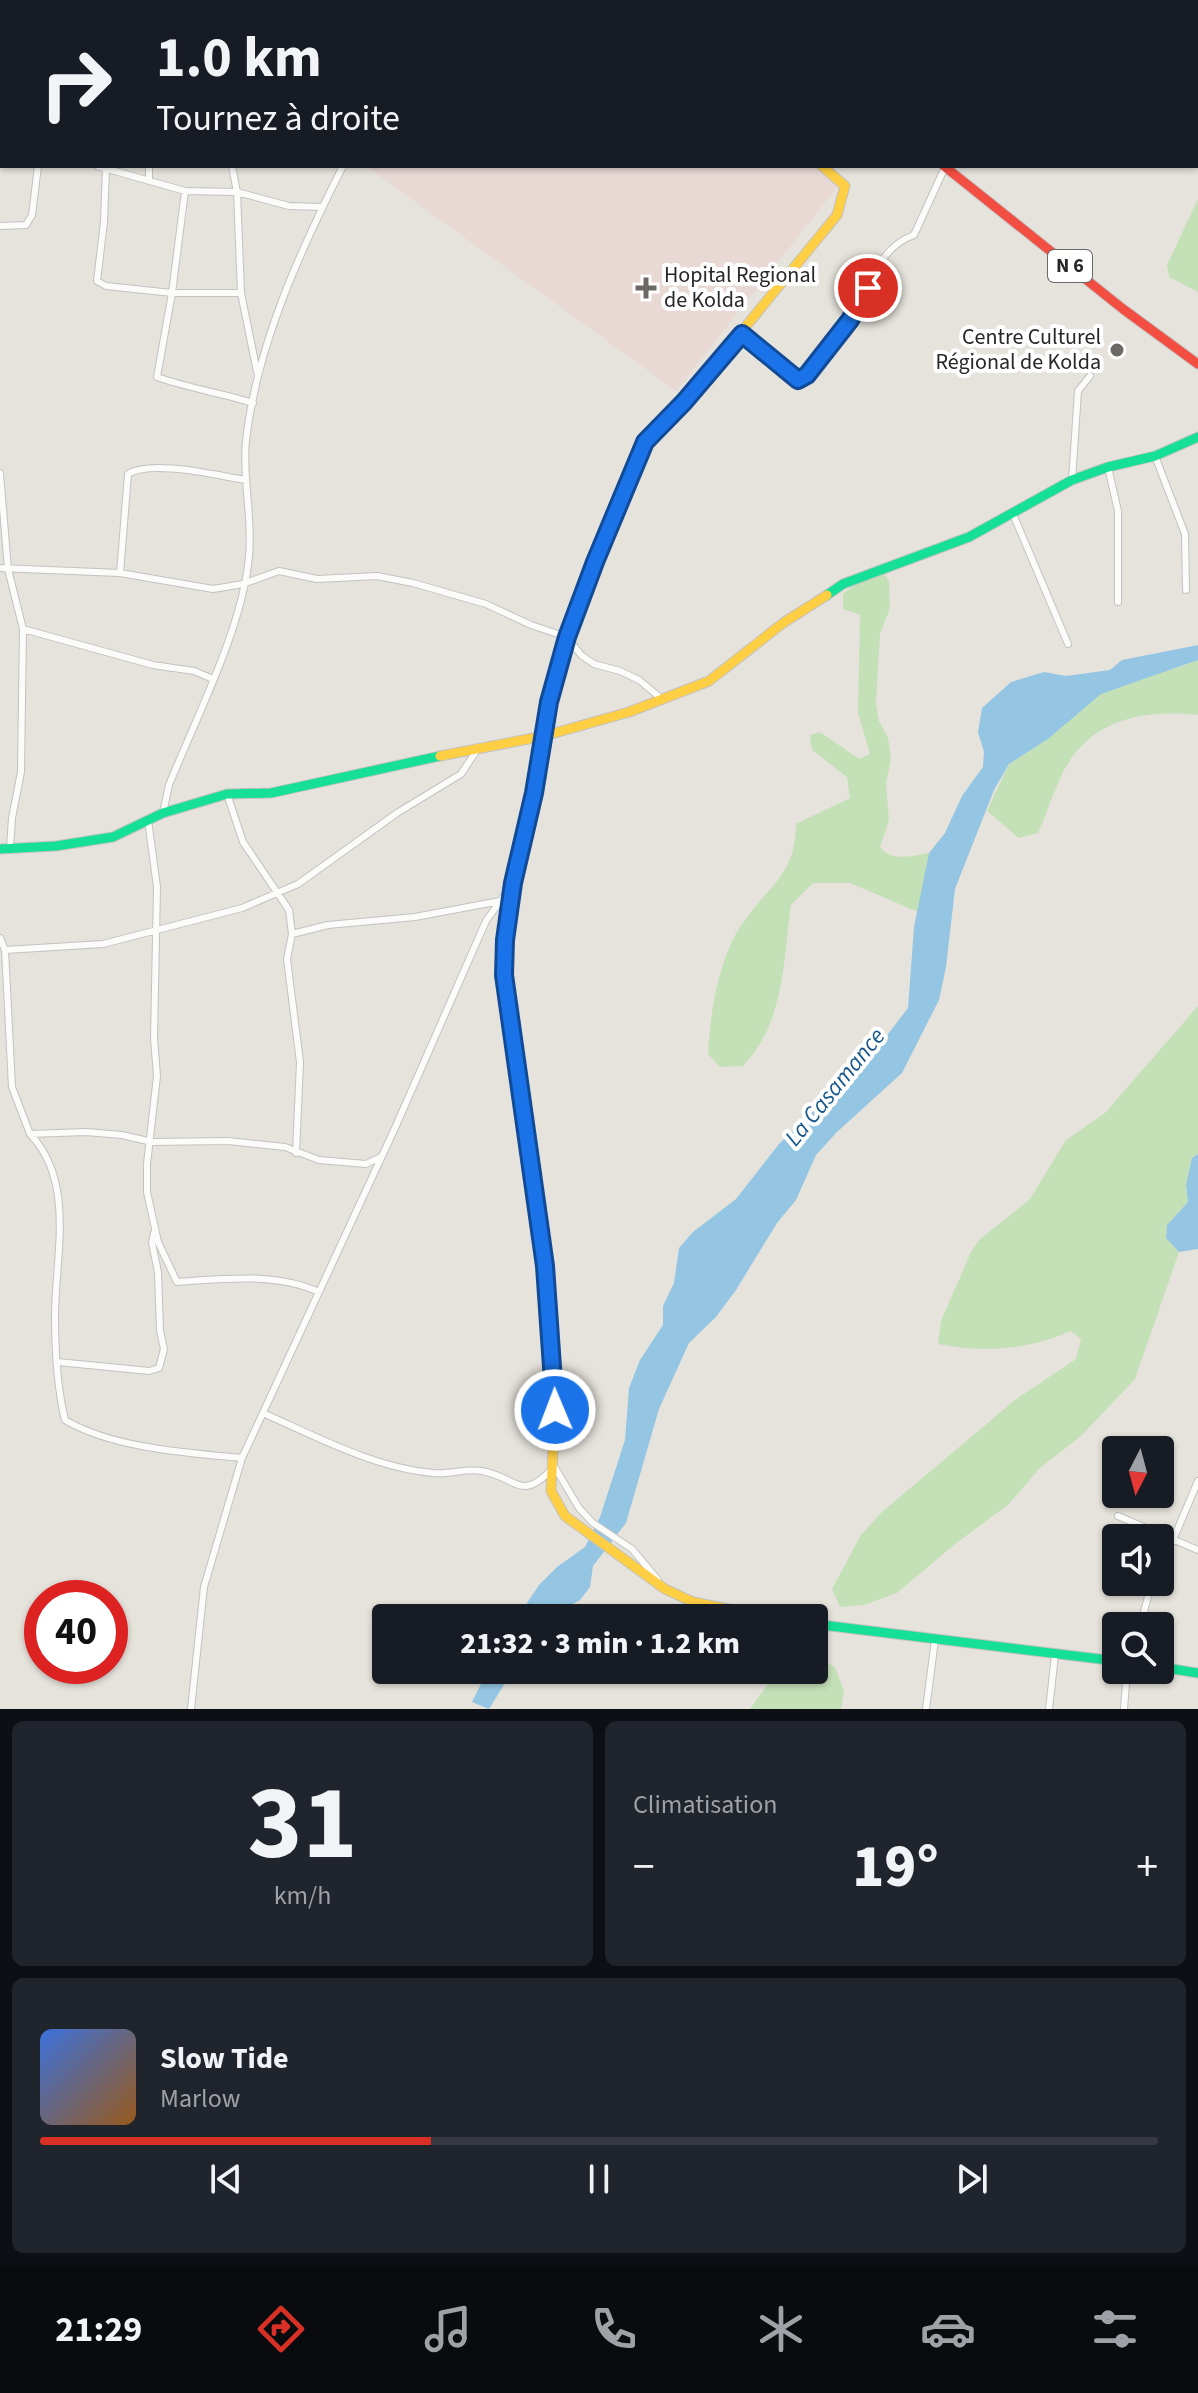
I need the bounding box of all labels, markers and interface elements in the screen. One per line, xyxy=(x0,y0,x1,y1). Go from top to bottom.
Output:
text: 1.0 km xyxy=(156,19,322,98)
icon: right xyxy=(24,32,128,136)
text: Tournez à droite xyxy=(156,93,400,144)
road number: N 6 xyxy=(1048,250,1092,282)
pin xyxy=(834,254,902,322)
place label: Hopital Regional de Kolda xyxy=(664,259,816,316)
icon: arrive xyxy=(846,266,890,310)
marker: Hopital Regional de Kolda xyxy=(635,277,657,299)
place label: Centre Culturel Régional de Kolda xyxy=(936,321,1101,378)
marker: Centre Culturel Régional de Kolda xyxy=(1108,341,1126,359)
water label: La Casamance xyxy=(776,1020,894,1154)
position arrow xyxy=(513,1368,597,1452)
north arrow xyxy=(1102,1436,1174,1508)
map controls xyxy=(1102,1436,1174,1684)
button: sound xyxy=(1102,1524,1174,1596)
speed limit sign: 40 xyxy=(24,1580,128,1684)
button: search xyxy=(1102,1612,1174,1684)
text: 21:32 · 3 min · 1.2 km xyxy=(460,1622,740,1665)
text: 31 xyxy=(248,1751,357,1899)
text: Climatisation xyxy=(633,1786,778,1823)
text: 19° xyxy=(852,1825,939,1910)
text: − xyxy=(633,1836,655,1899)
text: + xyxy=(1136,1836,1158,1899)
text: km/h xyxy=(274,1877,331,1914)
text: Slow Tide xyxy=(160,2037,289,2080)
text: Marlow xyxy=(160,2080,240,2117)
icon: previous xyxy=(204,2157,248,2201)
icon: pause xyxy=(577,2157,621,2201)
icon: next xyxy=(950,2157,994,2201)
icon: directions xyxy=(253,2301,309,2357)
icon: music xyxy=(420,2301,476,2357)
icon: phone xyxy=(586,2301,642,2357)
icon: climate xyxy=(753,2301,809,2357)
icon: car xyxy=(920,2301,976,2357)
icon: filters xyxy=(1087,2301,1143,2357)
text: 21:29 xyxy=(55,2304,142,2355)

